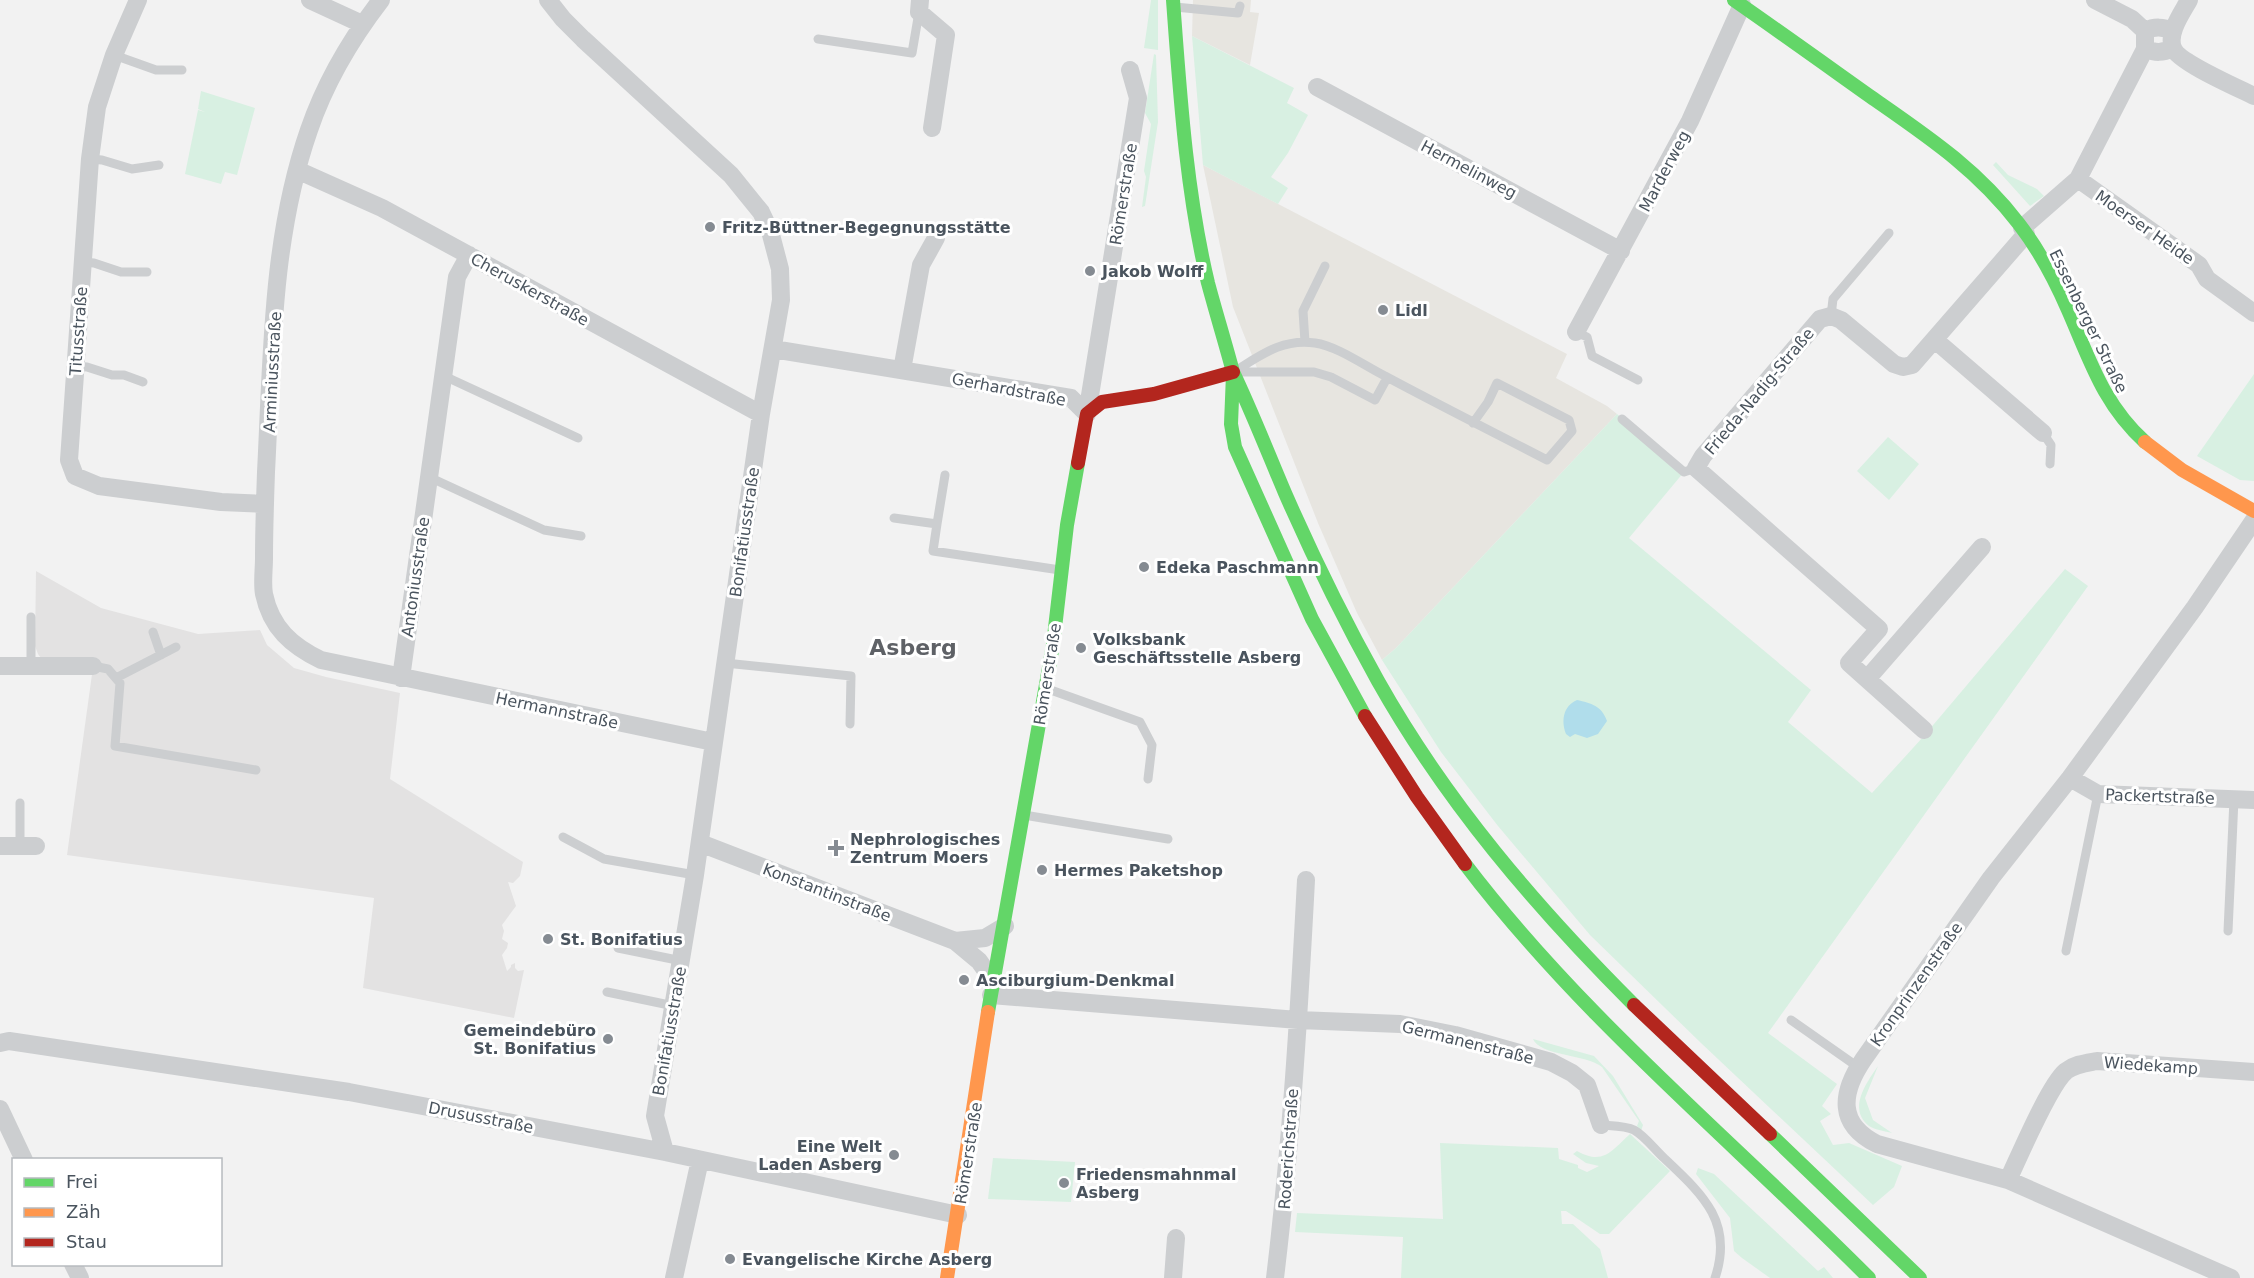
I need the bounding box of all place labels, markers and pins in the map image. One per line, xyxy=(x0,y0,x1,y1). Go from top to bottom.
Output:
place label: Fritz-Büttner-Begegnungsstätte xyxy=(722,218,1011,237)
marker: Fritz-Büttner-Begegnungsstätte xyxy=(703,220,717,234)
place label: Jakob Wolff xyxy=(1101,262,1205,281)
marker: Jakob Wolff xyxy=(1083,264,1097,278)
place label: Lidl xyxy=(1395,301,1428,320)
marker: Lidl xyxy=(1376,303,1390,317)
place label: Edeka Paschmann xyxy=(1156,558,1319,577)
marker: Edeka Paschmann xyxy=(1137,560,1151,574)
place label: Volksbank Geschäftsstelle Asberg xyxy=(1093,630,1301,667)
marker: Volksbank Geschäftsstelle Asberg xyxy=(1074,641,1088,655)
place label: Nephrologisches Zentrum Moers xyxy=(850,830,1000,867)
marker: Nephrologisches Zentrum Moers xyxy=(827,839,845,857)
place label: Hermes Paketshop xyxy=(1054,861,1223,880)
marker: Hermes Paketshop xyxy=(1035,863,1049,877)
place label: St. Bonifatius xyxy=(560,930,683,949)
marker: St. Bonifatius xyxy=(541,932,555,946)
place label: Asciburgium-Denkmal xyxy=(976,971,1174,990)
marker: Asciburgium-Denkmal xyxy=(957,973,971,987)
place label: Gemeindebüro St. Bonifatius xyxy=(464,1021,596,1058)
marker: Gemeindebüro St. Bonifatius xyxy=(601,1032,615,1046)
place label: Eine Welt Laden Asberg xyxy=(758,1137,882,1174)
marker: Eine Welt Laden Asberg xyxy=(887,1148,901,1162)
place label: Friedensmahnmal Asberg xyxy=(1076,1165,1237,1202)
marker: Friedensmahnmal Asberg xyxy=(1057,1176,1071,1190)
place label: Evangelische Kirche Asberg xyxy=(742,1250,992,1269)
marker: Evangelische Kirche Asberg xyxy=(723,1252,737,1266)

